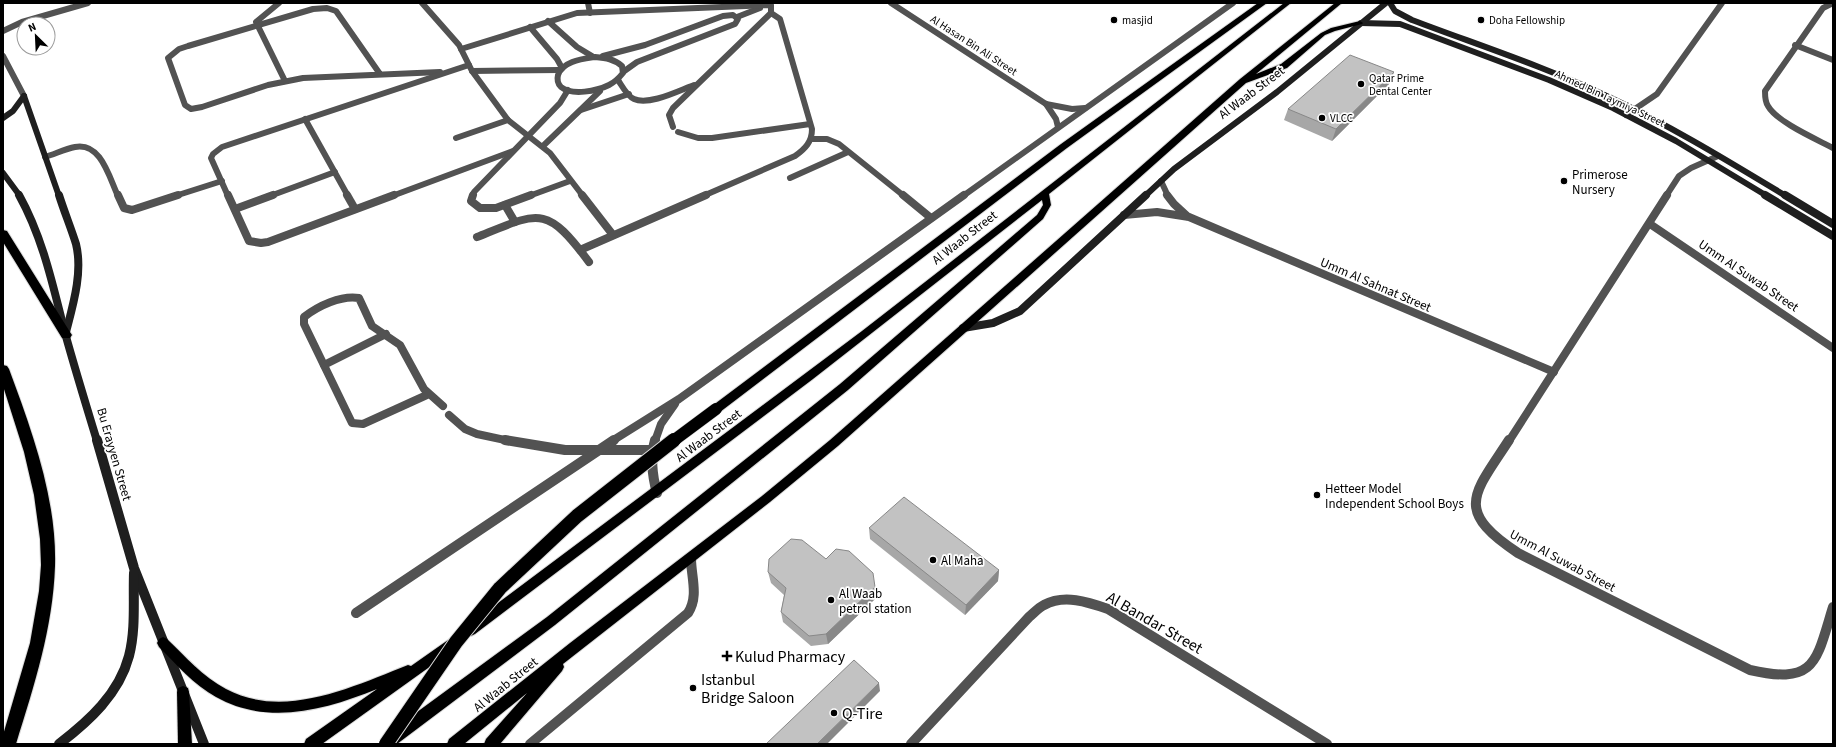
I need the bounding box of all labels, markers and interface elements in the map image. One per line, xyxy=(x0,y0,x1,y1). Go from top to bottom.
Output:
street label: Al Hasan Bin Ali Street xyxy=(927,12,1020,79)
place label: masjid xyxy=(1122,13,1153,28)
place label: Doha Fellowship xyxy=(1489,13,1565,28)
marker: masjid xyxy=(1109,15,1119,25)
marker: Doha Fellowship xyxy=(1476,15,1486,25)
north arrow xyxy=(16,16,56,56)
text: N xyxy=(26,19,39,36)
street label: Al Waab Street xyxy=(1215,62,1289,124)
street label: Ahmed Bin Taymiya Street xyxy=(1552,66,1668,131)
place label: Qatar Prime Dental Center xyxy=(1369,71,1432,99)
marker: Qatar Prime Dental Center xyxy=(1356,79,1366,89)
place label: VLCC xyxy=(1330,111,1353,126)
marker: VLCC xyxy=(1317,113,1327,123)
place label: Primerose Nursery xyxy=(1572,166,1628,199)
marker: Primerose Nursery xyxy=(1559,176,1569,186)
street label: Al Waab Street xyxy=(928,206,1002,269)
street label: Umm Al Suwab Street xyxy=(1695,235,1803,317)
street label: Umm Al Sahnat Street xyxy=(1317,253,1435,317)
street label: Al Waab Street xyxy=(672,405,746,467)
street label: Bu Erayyen Street xyxy=(92,406,136,503)
place label: Hetteer Model Independent School Boys xyxy=(1325,480,1464,513)
marker: Hetteer Model Independent School Boys xyxy=(1312,490,1322,500)
street label: Umm Al Suwab Street xyxy=(1506,525,1619,597)
place label: Al Maha xyxy=(941,552,984,570)
marker: Al Maha xyxy=(928,555,938,565)
place label: Al Waab petrol station xyxy=(839,585,912,618)
street label: Al Bandar Street xyxy=(1102,586,1207,660)
marker: Al Waab petrol station xyxy=(826,595,836,605)
place label: Kulud Pharmacy xyxy=(735,646,846,668)
marker: Kulud Pharmacy xyxy=(722,651,732,661)
street label: Al Waab Street xyxy=(469,653,542,716)
place label: Istanbul Bridge Saloon xyxy=(701,669,795,709)
marker: Istanbul Bridge Saloon xyxy=(688,683,698,693)
place label: Q-Tire xyxy=(842,703,883,725)
marker: Q-Tire xyxy=(829,708,839,718)

